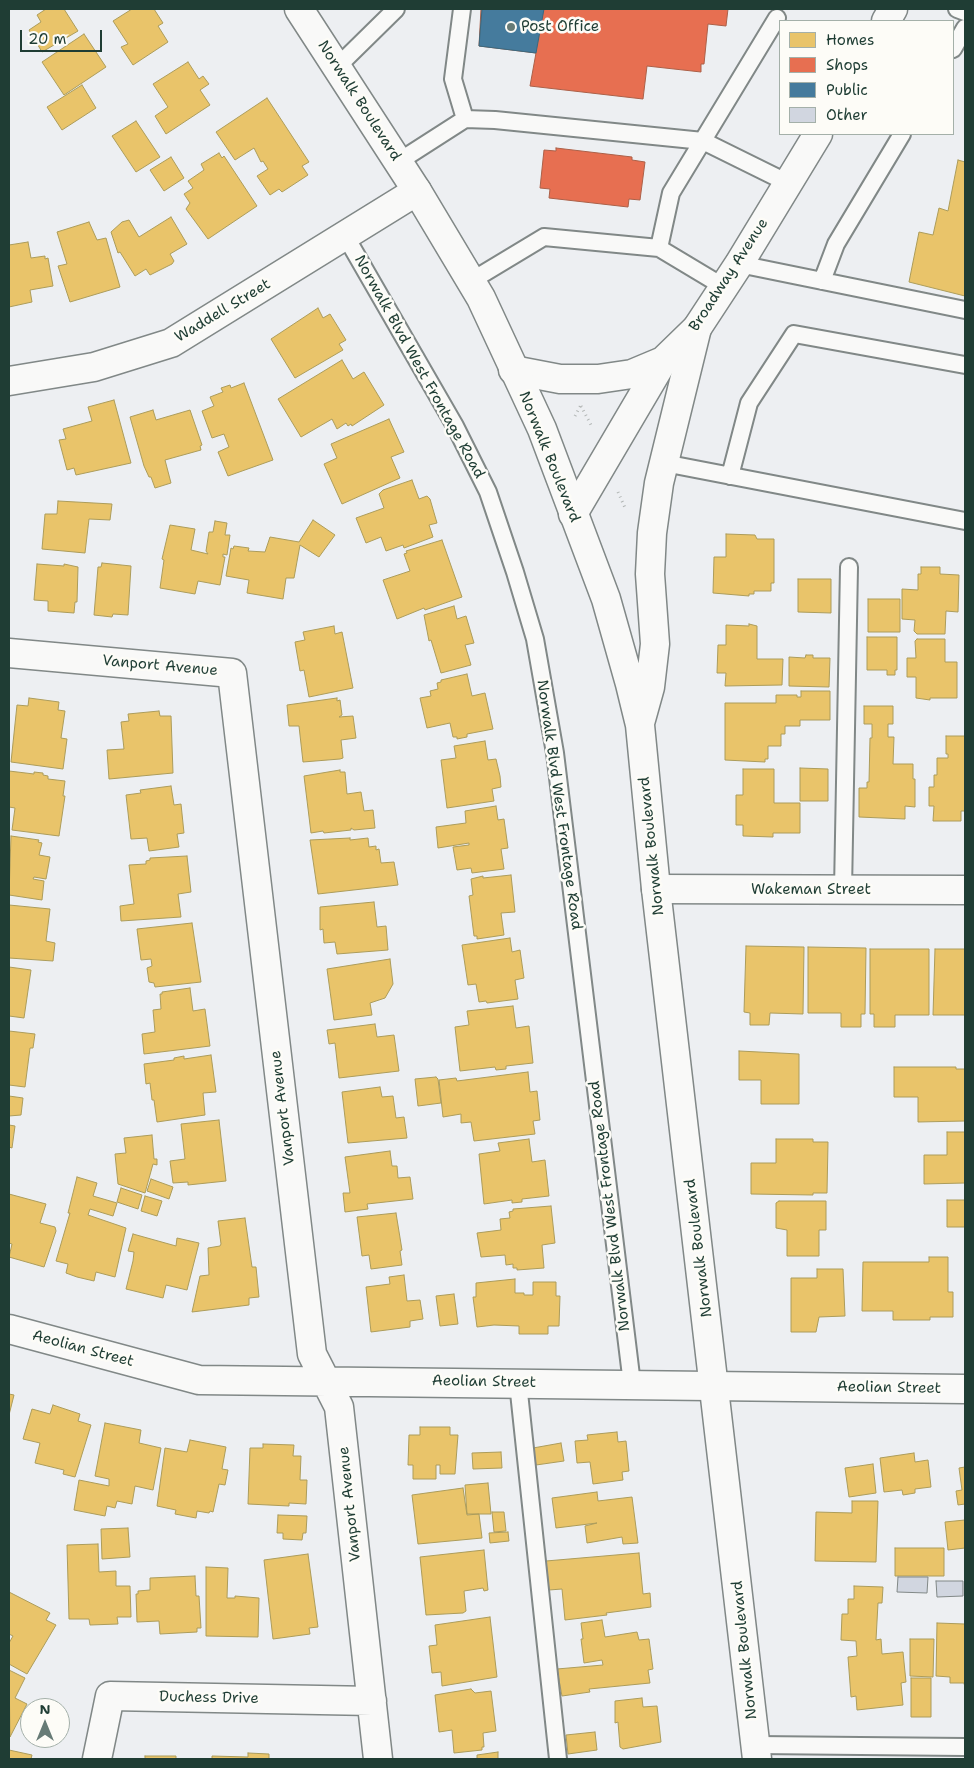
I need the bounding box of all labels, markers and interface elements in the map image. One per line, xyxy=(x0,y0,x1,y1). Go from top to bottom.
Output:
place label: Post Office xyxy=(521,18,599,36)
scale bar xyxy=(22,20,105,52)
legend xyxy=(779,20,954,135)
marker: Post Office xyxy=(505,21,517,33)
text: 20 m xyxy=(28,29,67,49)
text: Homes xyxy=(826,30,874,50)
street label: Norwalk Boulevard xyxy=(313,38,405,164)
text: Shops xyxy=(826,55,868,75)
text: Public xyxy=(826,80,868,100)
text: Other xyxy=(826,105,868,125)
street label: Broadway Avenue xyxy=(686,215,772,335)
street label: Norwalk Blvd West Frontage Road xyxy=(350,252,488,482)
street label: Waddell Street xyxy=(172,275,274,347)
street label: Norwalk Boulevard xyxy=(515,389,583,525)
street label: Vanport Avenue xyxy=(101,652,219,680)
street label: Norwalk Blvd West Frontage Road xyxy=(533,679,585,931)
street label: Norwalk Boulevard xyxy=(636,776,668,916)
street label: Wakeman Street xyxy=(751,881,871,899)
street label: Vanport Avenue xyxy=(267,1049,299,1167)
street label: Norwalk Blvd West Frontage Road xyxy=(586,1080,634,1332)
street label: Norwalk Boulevard xyxy=(682,1178,716,1318)
street label: Aeolian Street xyxy=(30,1327,136,1371)
street label: Aeolian Street xyxy=(432,1372,536,1392)
street label: Aeolian Street xyxy=(837,1378,941,1398)
street label: Vanport Avenue xyxy=(335,1445,365,1563)
street label: Norwalk Boulevard xyxy=(729,1580,761,1720)
street label: Duchess Drive xyxy=(159,1688,259,1708)
north arrow xyxy=(20,1698,70,1748)
text: N xyxy=(39,1700,51,1718)

